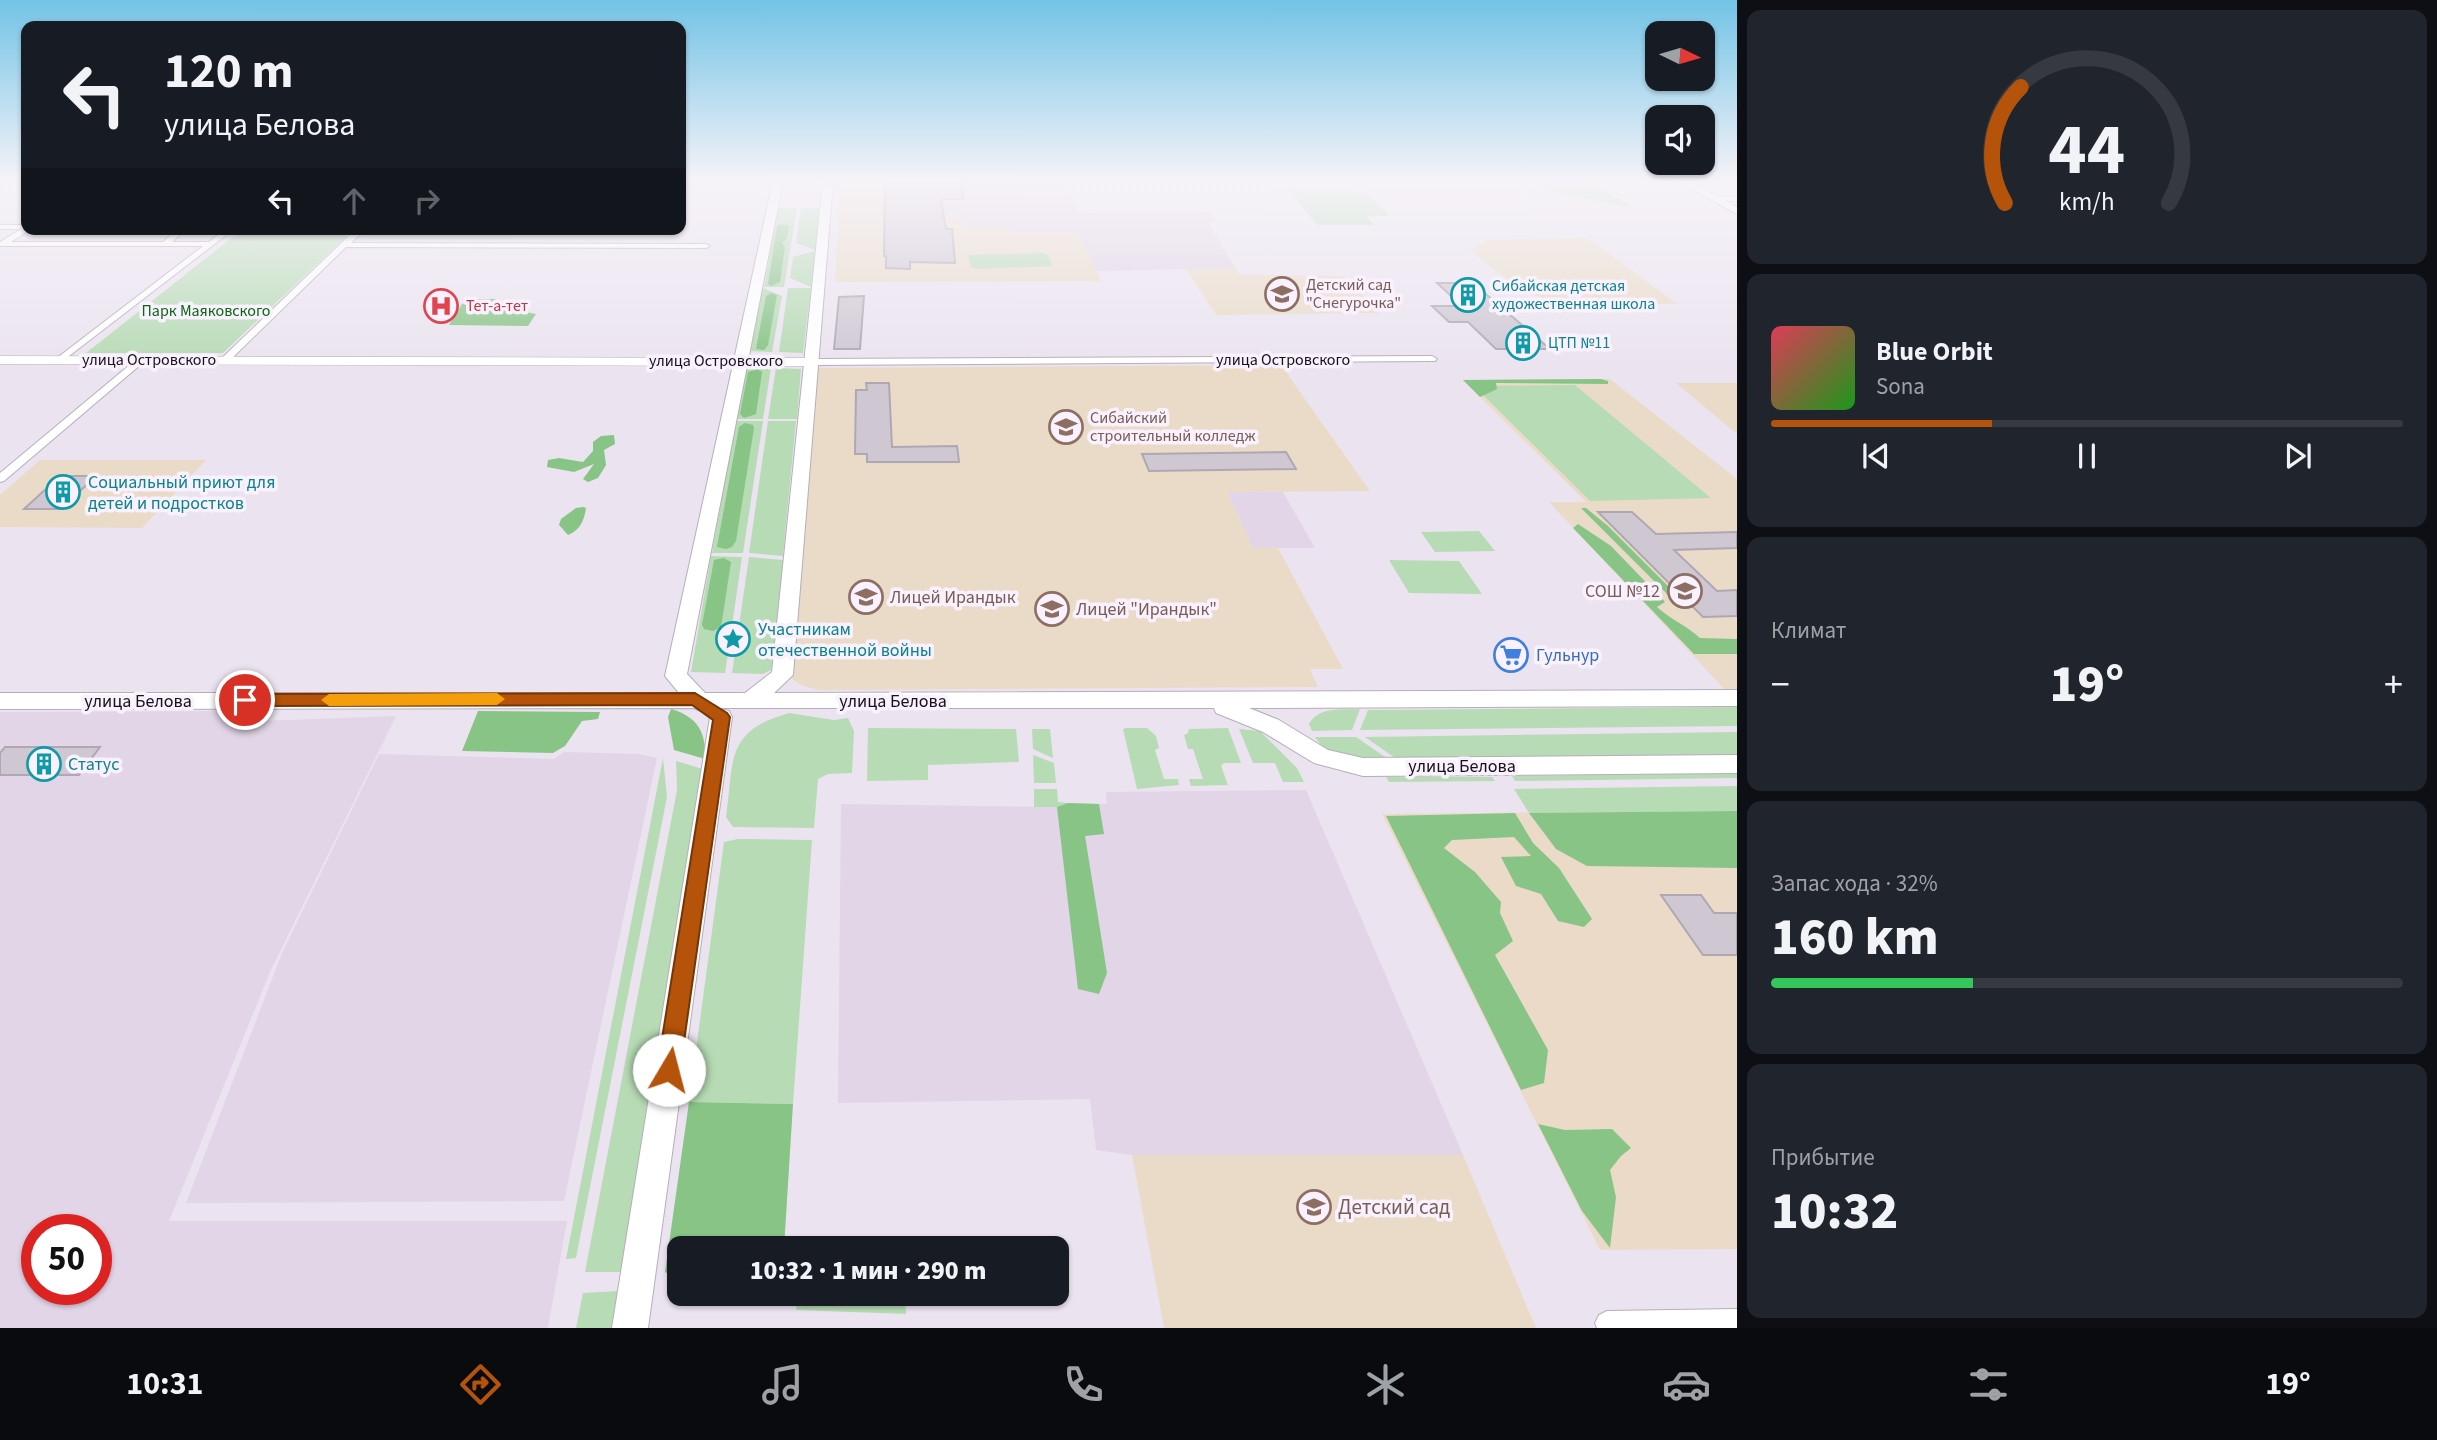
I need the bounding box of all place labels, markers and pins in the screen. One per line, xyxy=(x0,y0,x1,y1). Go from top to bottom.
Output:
place label: Детский сад "Снегурочка" xyxy=(1306,274,1401,314)
school or university icon: Детский сад "Снегурочка" xyxy=(1263,275,1301,313)
place label: Сибайская детская художественная школа xyxy=(1492,275,1655,315)
building icon: Сибайская детская художественная школа xyxy=(1449,276,1487,314)
hospital icon: Тет-а-тет xyxy=(422,287,460,325)
place label: Тет-а-тет xyxy=(466,295,528,317)
building icon: ЦТП №11 xyxy=(1504,324,1542,362)
place label: ЦТП №11 xyxy=(1548,332,1610,354)
place label: Сибайский строительный колледж xyxy=(1090,407,1255,447)
school or university icon: Сибайский строительный колледж xyxy=(1047,408,1085,446)
place label: Социальный приют для детей и подростков xyxy=(88,470,275,516)
building icon: Социальный приют для детей и подростков xyxy=(44,473,82,511)
school or university icon: СОШ №12 xyxy=(1666,572,1704,610)
school or university icon: Лицей Ирандык xyxy=(847,578,885,616)
place label: СОШ №12 xyxy=(1585,579,1660,604)
place label: Лицей Ирандык xyxy=(890,585,1016,610)
school or university icon: Лицей "Ирандык" xyxy=(1033,590,1071,628)
place label: Лицей "Ирандык" xyxy=(1076,597,1217,622)
place label: Участникам отечественной войны xyxy=(758,617,932,663)
place icon: Участникам отечественной войны xyxy=(714,620,752,658)
supermarket icon: Гульнур xyxy=(1492,636,1530,674)
place label: Гульнур xyxy=(1536,643,1599,668)
pin xyxy=(215,670,275,730)
building icon: Статус xyxy=(25,745,63,783)
place label: Статус xyxy=(68,752,119,777)
school or university icon: Детский сад xyxy=(1295,1188,1333,1226)
place label: Детский сад xyxy=(1338,1192,1450,1222)

